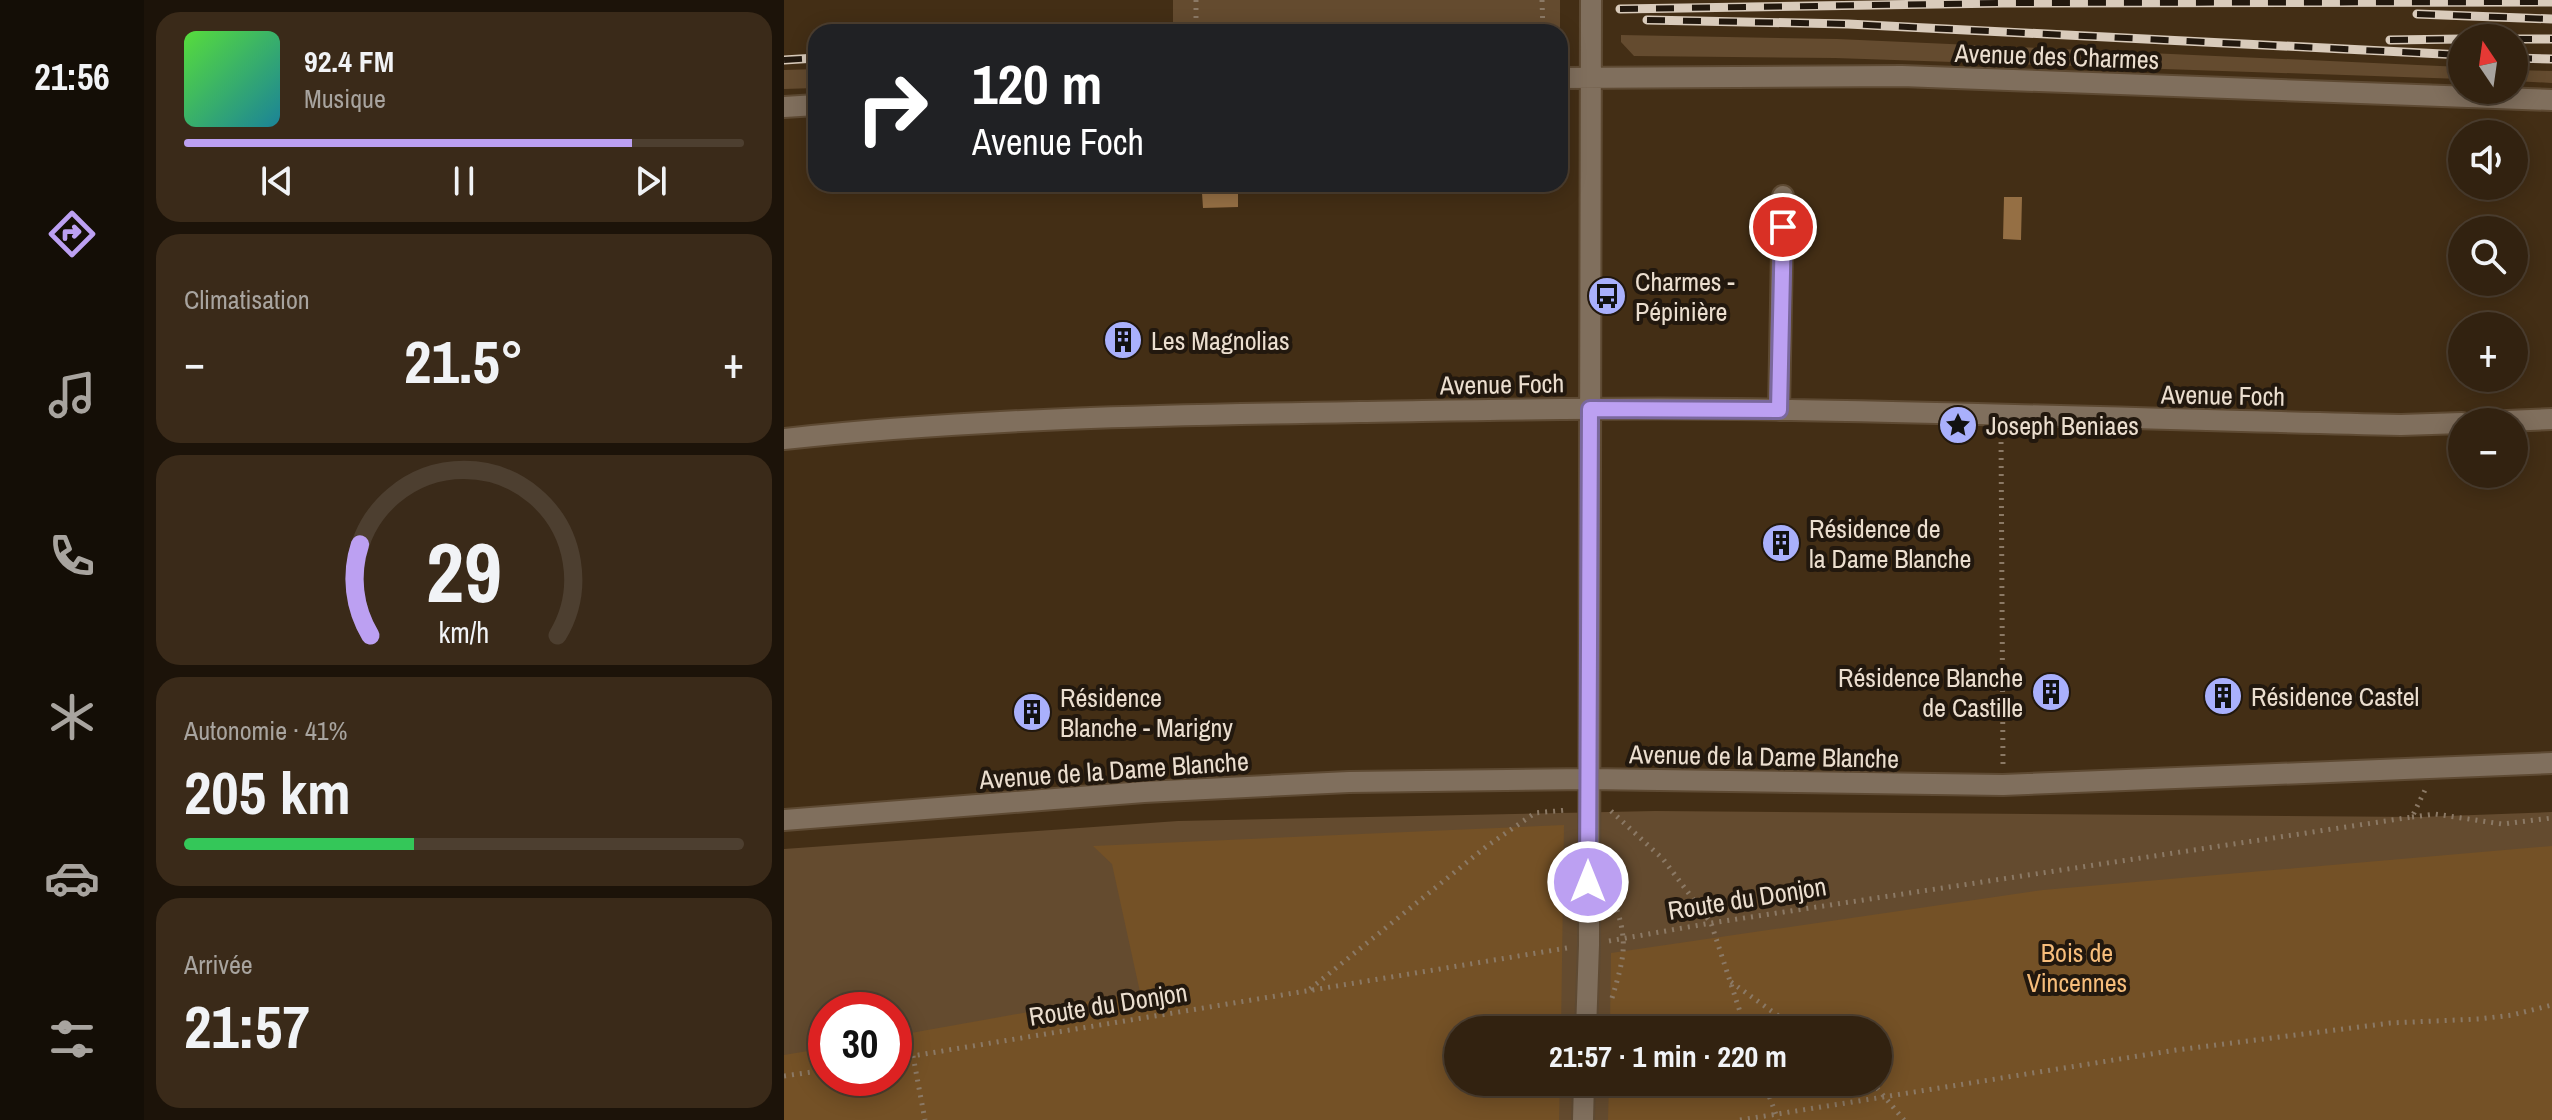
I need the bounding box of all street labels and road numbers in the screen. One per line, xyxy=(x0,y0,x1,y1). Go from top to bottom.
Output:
street label: Avenue des Charmes xyxy=(1953,35,2160,77)
street label: Avenue Foch xyxy=(1439,365,1564,403)
street label: Avenue Foch xyxy=(2160,376,2285,414)
street label: Avenue de la Dame Blanche xyxy=(1628,736,1899,776)
street label: Avenue de la Dame Blanche xyxy=(977,743,1250,797)
street label: Route du Donjon xyxy=(1665,868,1829,928)
street label: Route du Donjon xyxy=(1026,974,1190,1034)

